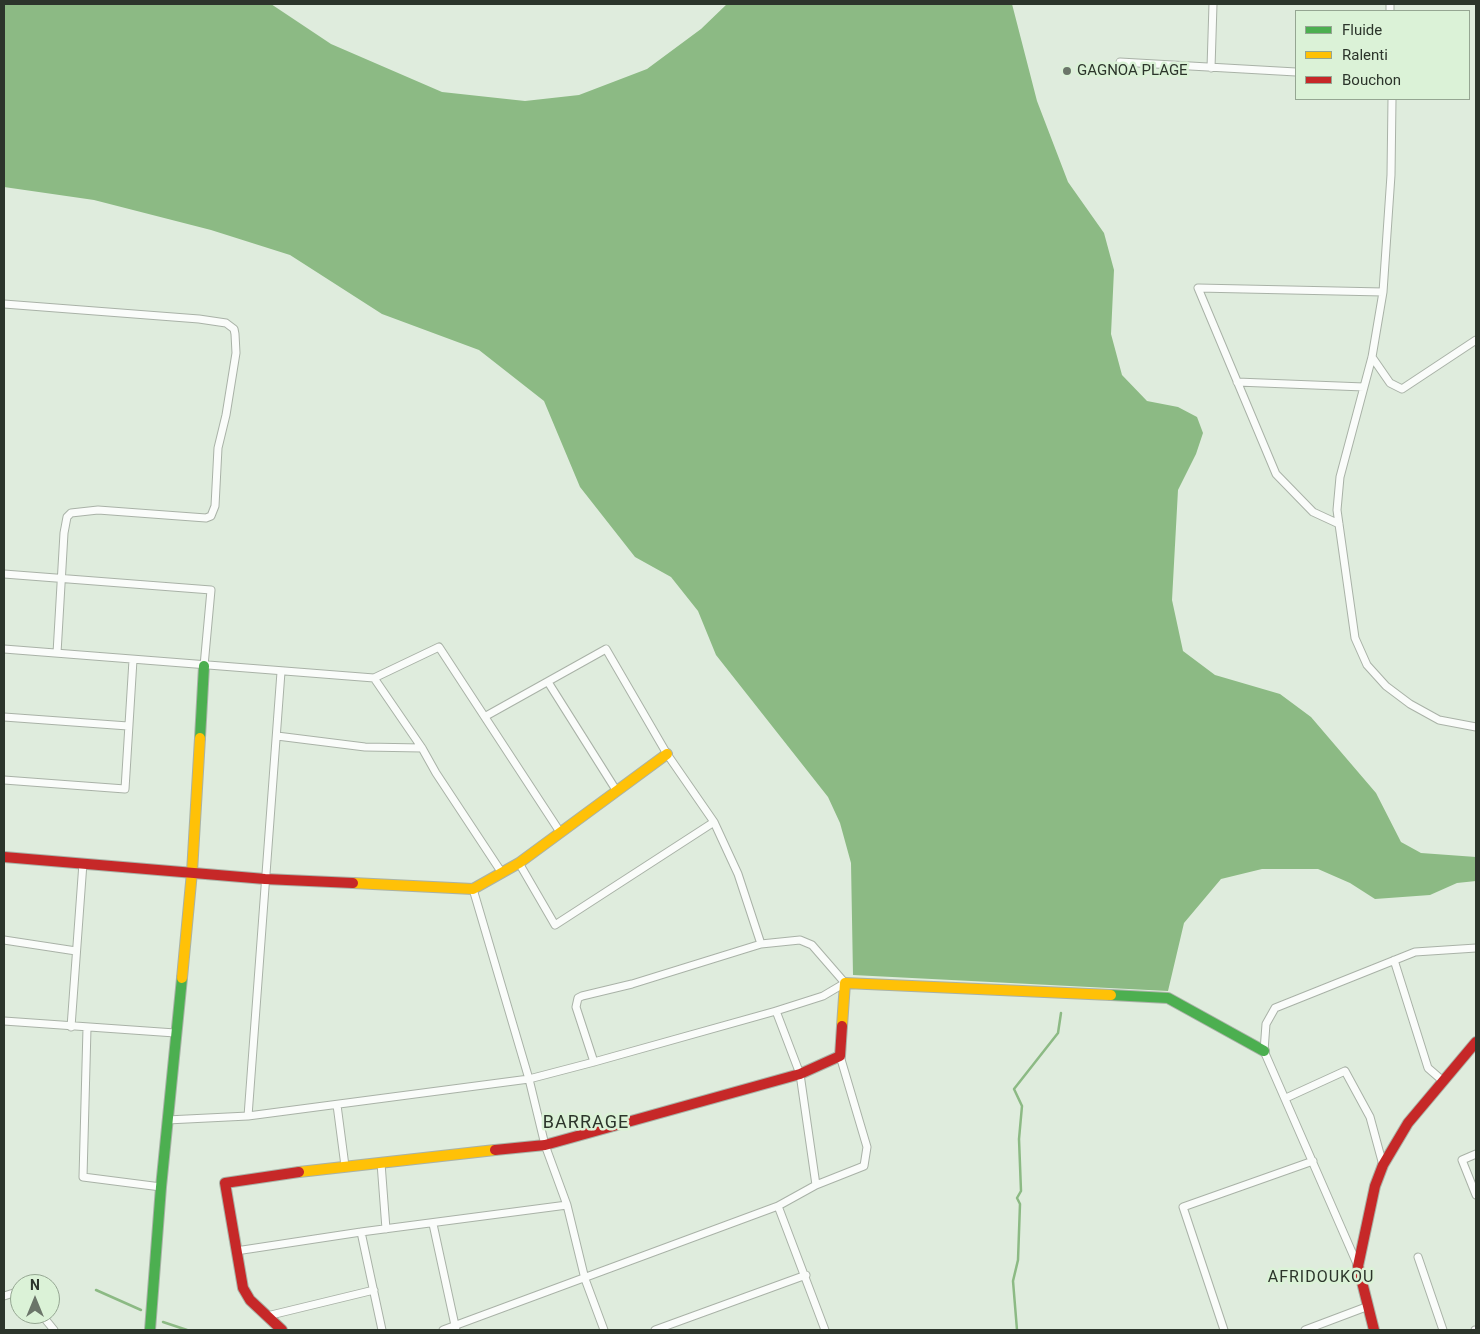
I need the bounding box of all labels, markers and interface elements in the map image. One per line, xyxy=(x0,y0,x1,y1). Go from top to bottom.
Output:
legend xyxy=(1295,10,1470,100)
text: Fluide xyxy=(1342,21,1382,39)
text: Ralenti xyxy=(1342,46,1388,64)
place label: GAGNOA PLAGE xyxy=(1077,62,1188,80)
marker: GAGNOA PLAGE xyxy=(1061,65,1073,77)
text: Bouchon xyxy=(1342,71,1401,89)
district label: BARRAGE xyxy=(542,1112,630,1134)
district label: AFRIDOUKOU xyxy=(1266,1268,1376,1288)
north arrow xyxy=(10,1274,60,1324)
text: N xyxy=(30,1277,40,1293)

